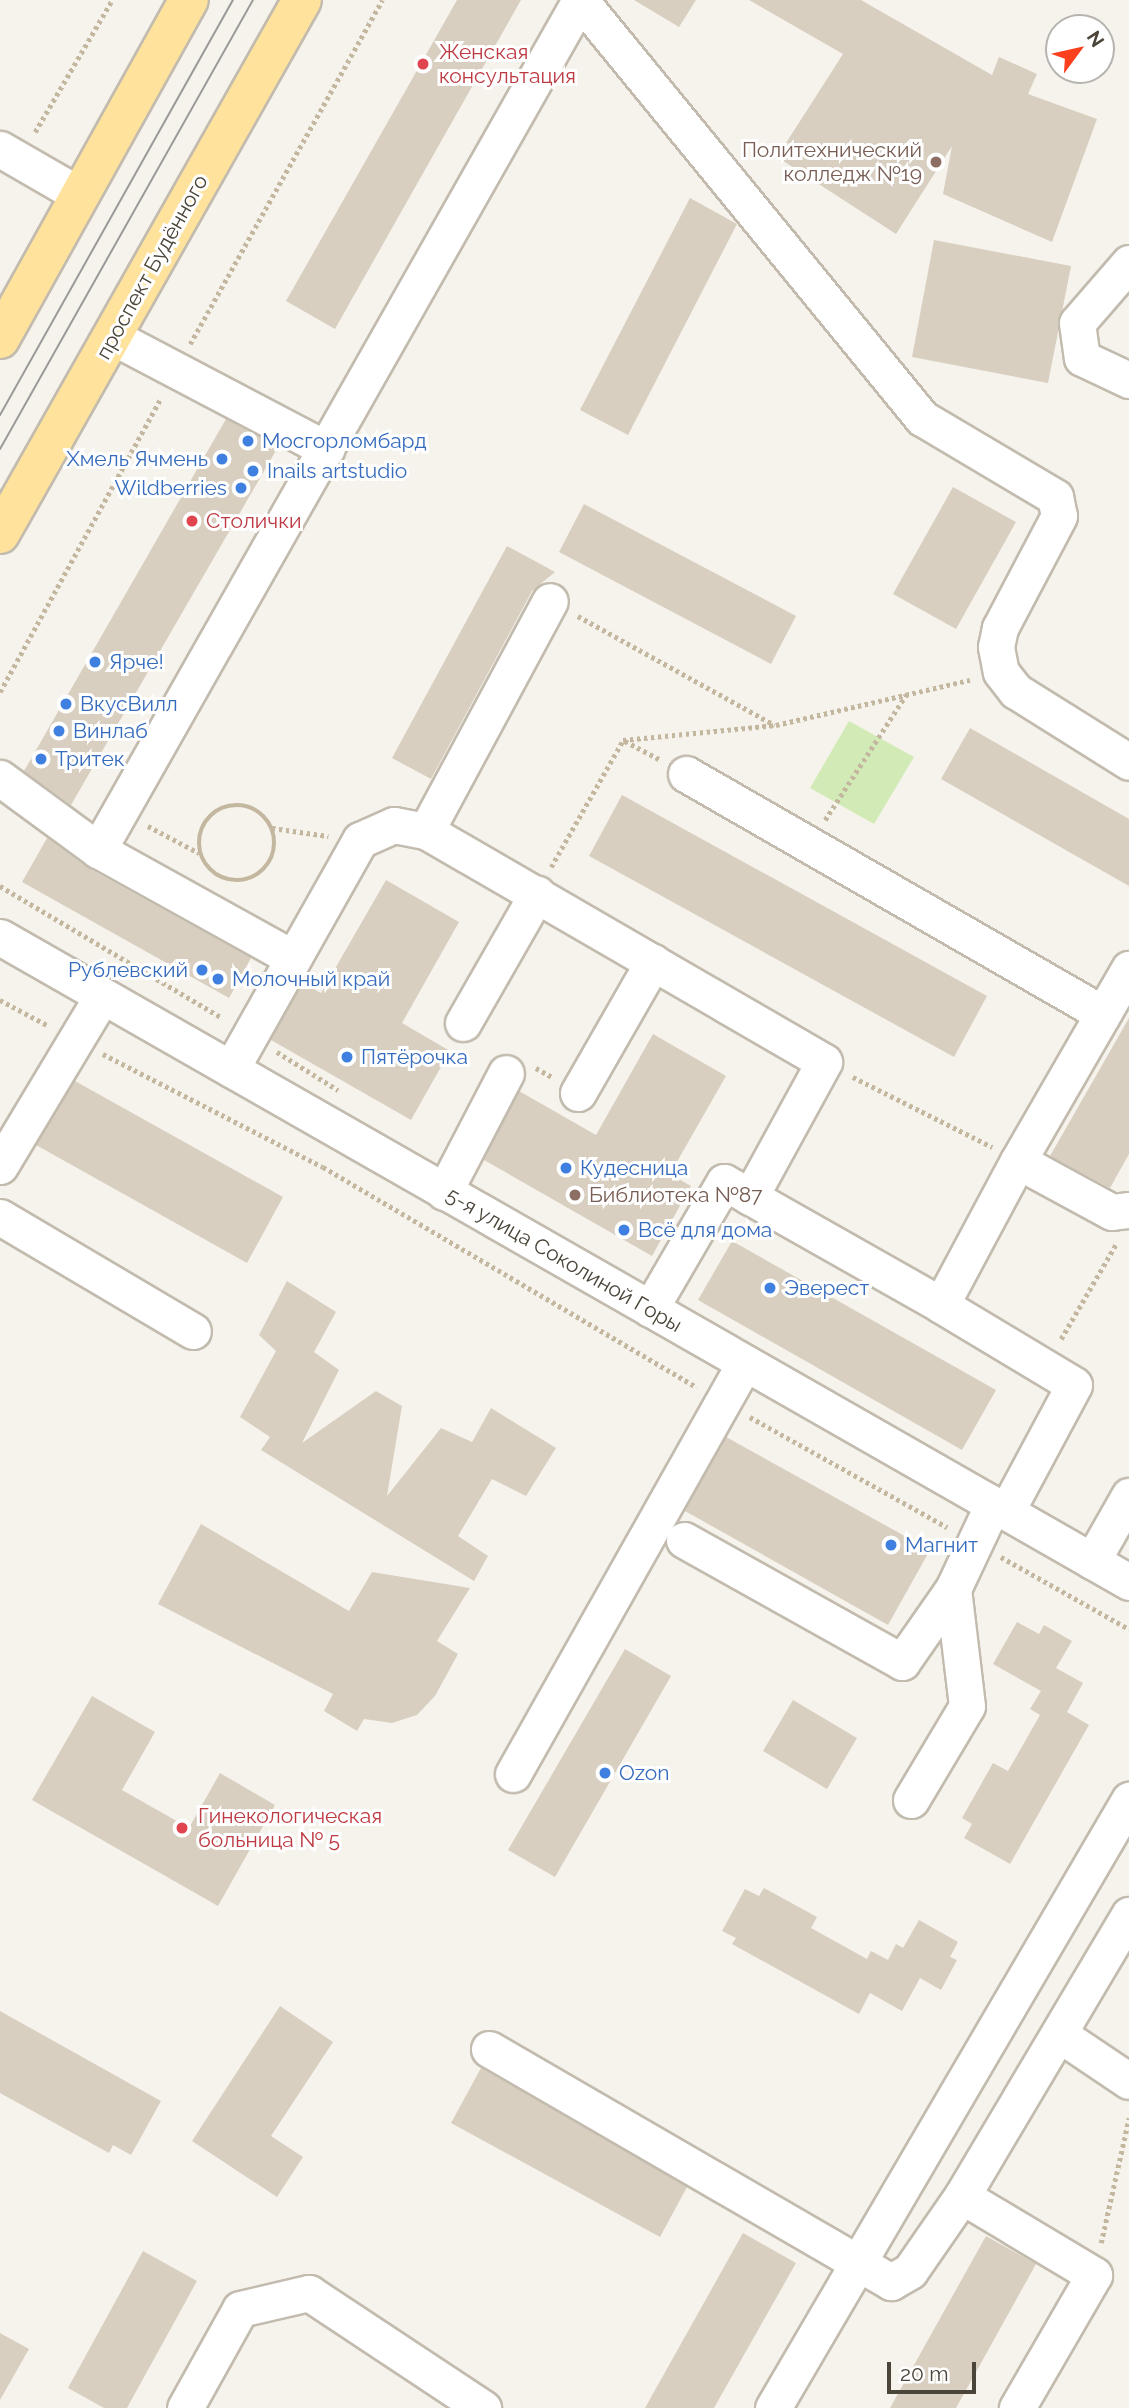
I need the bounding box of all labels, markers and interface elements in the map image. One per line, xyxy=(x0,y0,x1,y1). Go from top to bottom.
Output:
north arrow xyxy=(1045,14,1115,84)
text: N xyxy=(1083,27,1109,51)
place label: Женская консультация xyxy=(439,39,576,89)
marker: Женская консультация xyxy=(413,54,433,74)
place label: Политехнический колледж №19 xyxy=(742,137,922,187)
marker: Политехнический колледж №19 xyxy=(928,154,944,170)
street label: проспект Будённого xyxy=(91,170,213,364)
place label: Мосгорломбард xyxy=(262,428,427,454)
marker: Мосгорломбард xyxy=(240,433,256,449)
place label: Хмель Ячмень xyxy=(66,446,208,472)
marker: Хмель Ячмень xyxy=(214,451,230,467)
place label: Inails artstudio xyxy=(267,458,407,484)
marker: Inails artstudio xyxy=(245,463,261,479)
place label: Wildberries xyxy=(115,475,227,501)
marker: Wildberries xyxy=(233,480,249,496)
place label: Столички xyxy=(206,508,302,534)
marker: Столички xyxy=(184,513,200,529)
place label: Ярче! xyxy=(109,649,164,675)
marker: Ярче! xyxy=(87,654,103,670)
place label: ВкусВилл xyxy=(80,691,178,717)
marker: ВкусВилл xyxy=(58,696,74,712)
place label: Винлаб xyxy=(73,718,148,744)
marker: Винлаб xyxy=(51,723,67,739)
place label: Тритек xyxy=(55,746,125,772)
marker: Тритек xyxy=(33,751,49,767)
place label: Рублевский xyxy=(68,957,188,983)
marker: Рублевский xyxy=(194,962,210,978)
place label: Молочный край xyxy=(232,966,390,992)
marker: Молочный край xyxy=(210,971,226,987)
place label: Пятёрочка xyxy=(361,1044,468,1070)
marker: Пятёрочка xyxy=(339,1049,355,1065)
place label: Кудесница xyxy=(580,1155,688,1181)
marker: Кудесница xyxy=(558,1160,574,1176)
street label: 5-я улица Соколиной Горы xyxy=(441,1182,687,1338)
place label: Библиотека №87 xyxy=(589,1182,763,1208)
marker: Библиотека №87 xyxy=(567,1187,583,1203)
place label: Всё для дома xyxy=(638,1217,772,1243)
marker: Всё для дома xyxy=(616,1222,632,1238)
place label: Эверест xyxy=(784,1275,869,1301)
marker: Эверест xyxy=(762,1280,778,1296)
place label: Магнит xyxy=(905,1532,978,1558)
marker: Магнит xyxy=(883,1537,899,1553)
place label: Ozon xyxy=(619,1760,670,1786)
marker: Ozon xyxy=(597,1765,613,1781)
place label: Гинекологическая больница № 5 xyxy=(198,1803,382,1853)
marker: Гинекологическая больница № 5 xyxy=(172,1818,192,1838)
scale bar xyxy=(891,2348,980,2392)
text: 20 m xyxy=(900,2361,948,2386)

